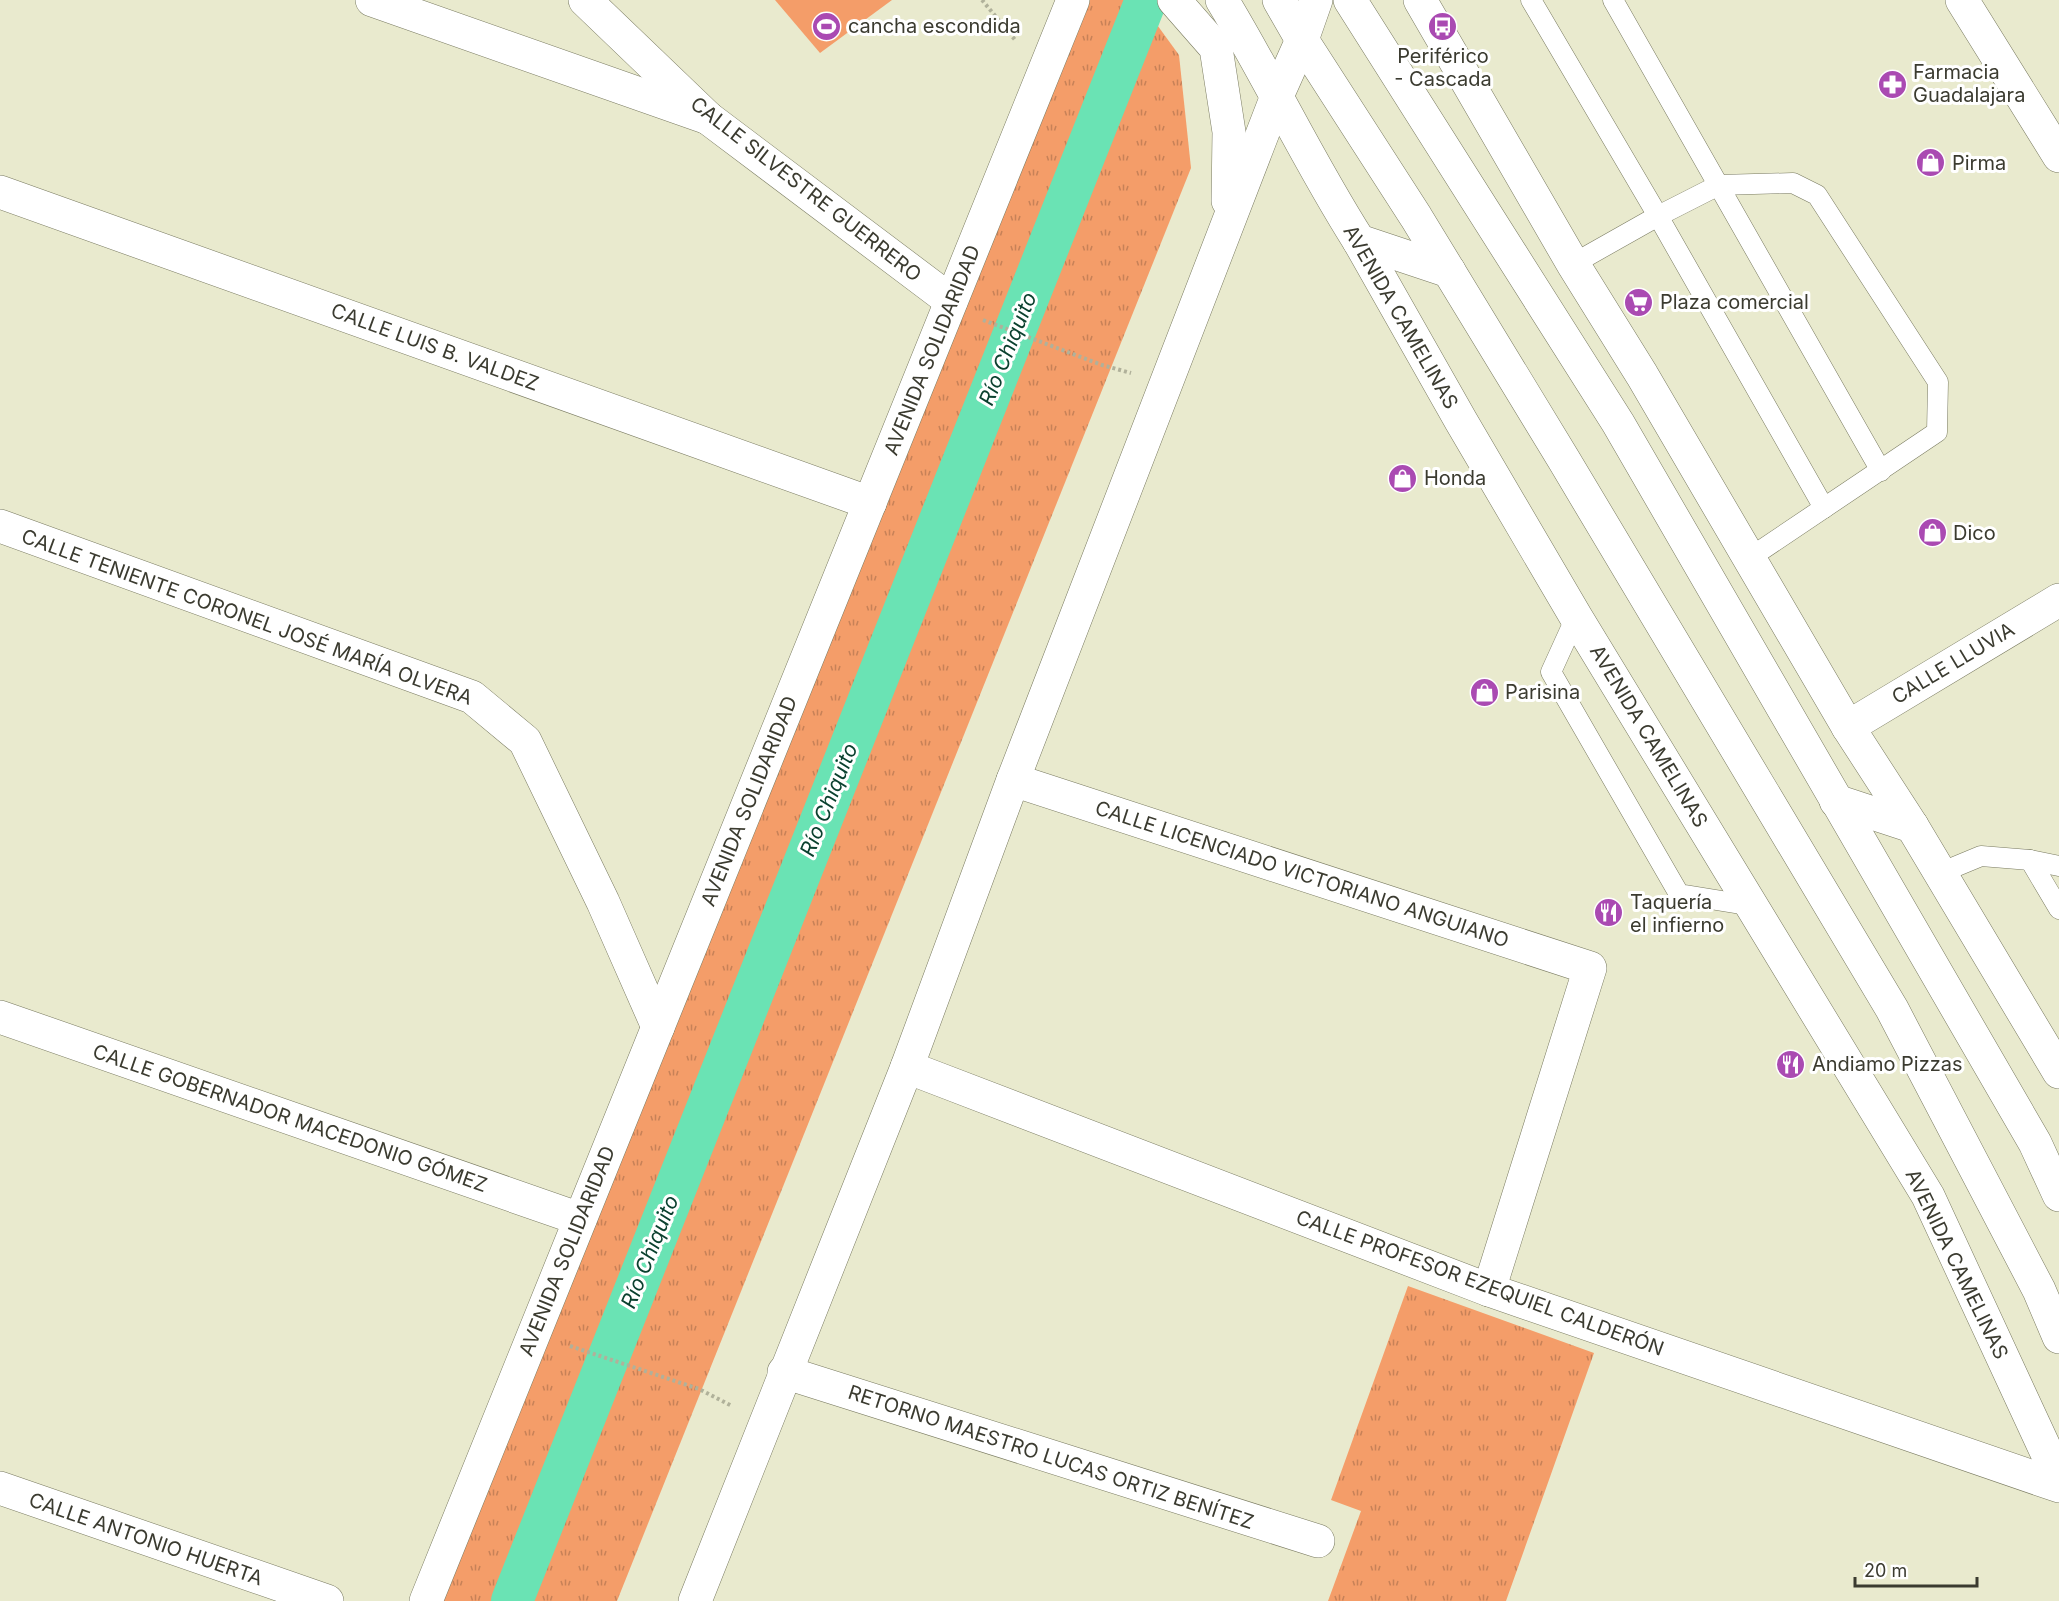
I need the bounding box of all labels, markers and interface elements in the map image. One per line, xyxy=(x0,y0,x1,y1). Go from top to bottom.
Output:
sports icon: cancha escondida xyxy=(811,10,843,42)
bus stop icon: Periférico - Cascada xyxy=(1427,10,1459,42)
place label: cancha escondida xyxy=(848,14,1021,38)
place label: Periférico - Cascada xyxy=(1394,44,1492,91)
place label: Farmacia Guadalajara xyxy=(1913,60,2025,107)
pharmacy icon: Farmacia Guadalajara xyxy=(1876,68,1908,100)
street label: CALLE SILVESTRE GUERRERO xyxy=(686,91,926,287)
shop icon: Pirma xyxy=(1915,147,1947,179)
place label: Pirma xyxy=(1952,151,2006,175)
street label: AVENIDA CAMELINAS xyxy=(1339,221,1463,413)
street label: AVENIDA SOLIDARIDAD xyxy=(879,241,985,459)
supermarket icon: Plaza comercial xyxy=(1623,286,1655,318)
water label: Río Chiquito xyxy=(974,289,1042,409)
place label: Plaza comercial xyxy=(1660,290,1809,314)
street label: CALLE LUIS B. VALDEZ xyxy=(328,298,542,396)
shop icon: Honda xyxy=(1387,462,1419,494)
place label: Honda xyxy=(1424,466,1486,490)
shop icon: Dico xyxy=(1916,517,1948,549)
place label: Dico xyxy=(1953,521,1996,545)
street label: CALLE TENIENTE CORONEL JOSÉ MARÍA OLVERA xyxy=(18,523,476,710)
street label: CALLE LLUVIA xyxy=(1887,617,2019,709)
street label: AVENIDA CAMELINAS xyxy=(1585,641,1713,831)
shop icon: Parisina xyxy=(1468,676,1500,708)
place label: Parisina xyxy=(1505,680,1580,704)
street label: AVENIDA SOLIDARIDAD xyxy=(696,692,802,910)
water label: Río Chiquito xyxy=(795,740,863,860)
street label: CALLE LICENCIADO VICTORIANO ANGUIANO xyxy=(1092,796,1512,952)
place label: Taquería el infierno xyxy=(1630,890,1724,937)
restaurant icon: Taquería el infierno xyxy=(1593,897,1625,929)
street label: CALLE GOBERNADOR MACEDONIO GÓMEZ xyxy=(90,1038,491,1197)
restaurant icon: Andiamo Pizzas xyxy=(1775,1048,1807,1080)
place label: Andiamo Pizzas xyxy=(1812,1052,1963,1076)
street label: AVENIDA SOLIDARIDAD xyxy=(514,1142,620,1360)
street label: AVENIDA CAMELINAS xyxy=(1901,1165,2013,1363)
water label: Río Chiquito xyxy=(616,1192,684,1312)
street label: CALLE PROFESOR EZEQUIEL CALDERÓN xyxy=(1293,1204,1668,1361)
street label: RETORNO MAESTRO LUCAS ORTIZ BENÍTEZ xyxy=(845,1379,1257,1534)
street label: CALLE ANTONIO HUERTA xyxy=(26,1488,266,1590)
scale bar xyxy=(1855,1550,1976,1588)
text: 20 m xyxy=(1864,1560,1907,1581)

